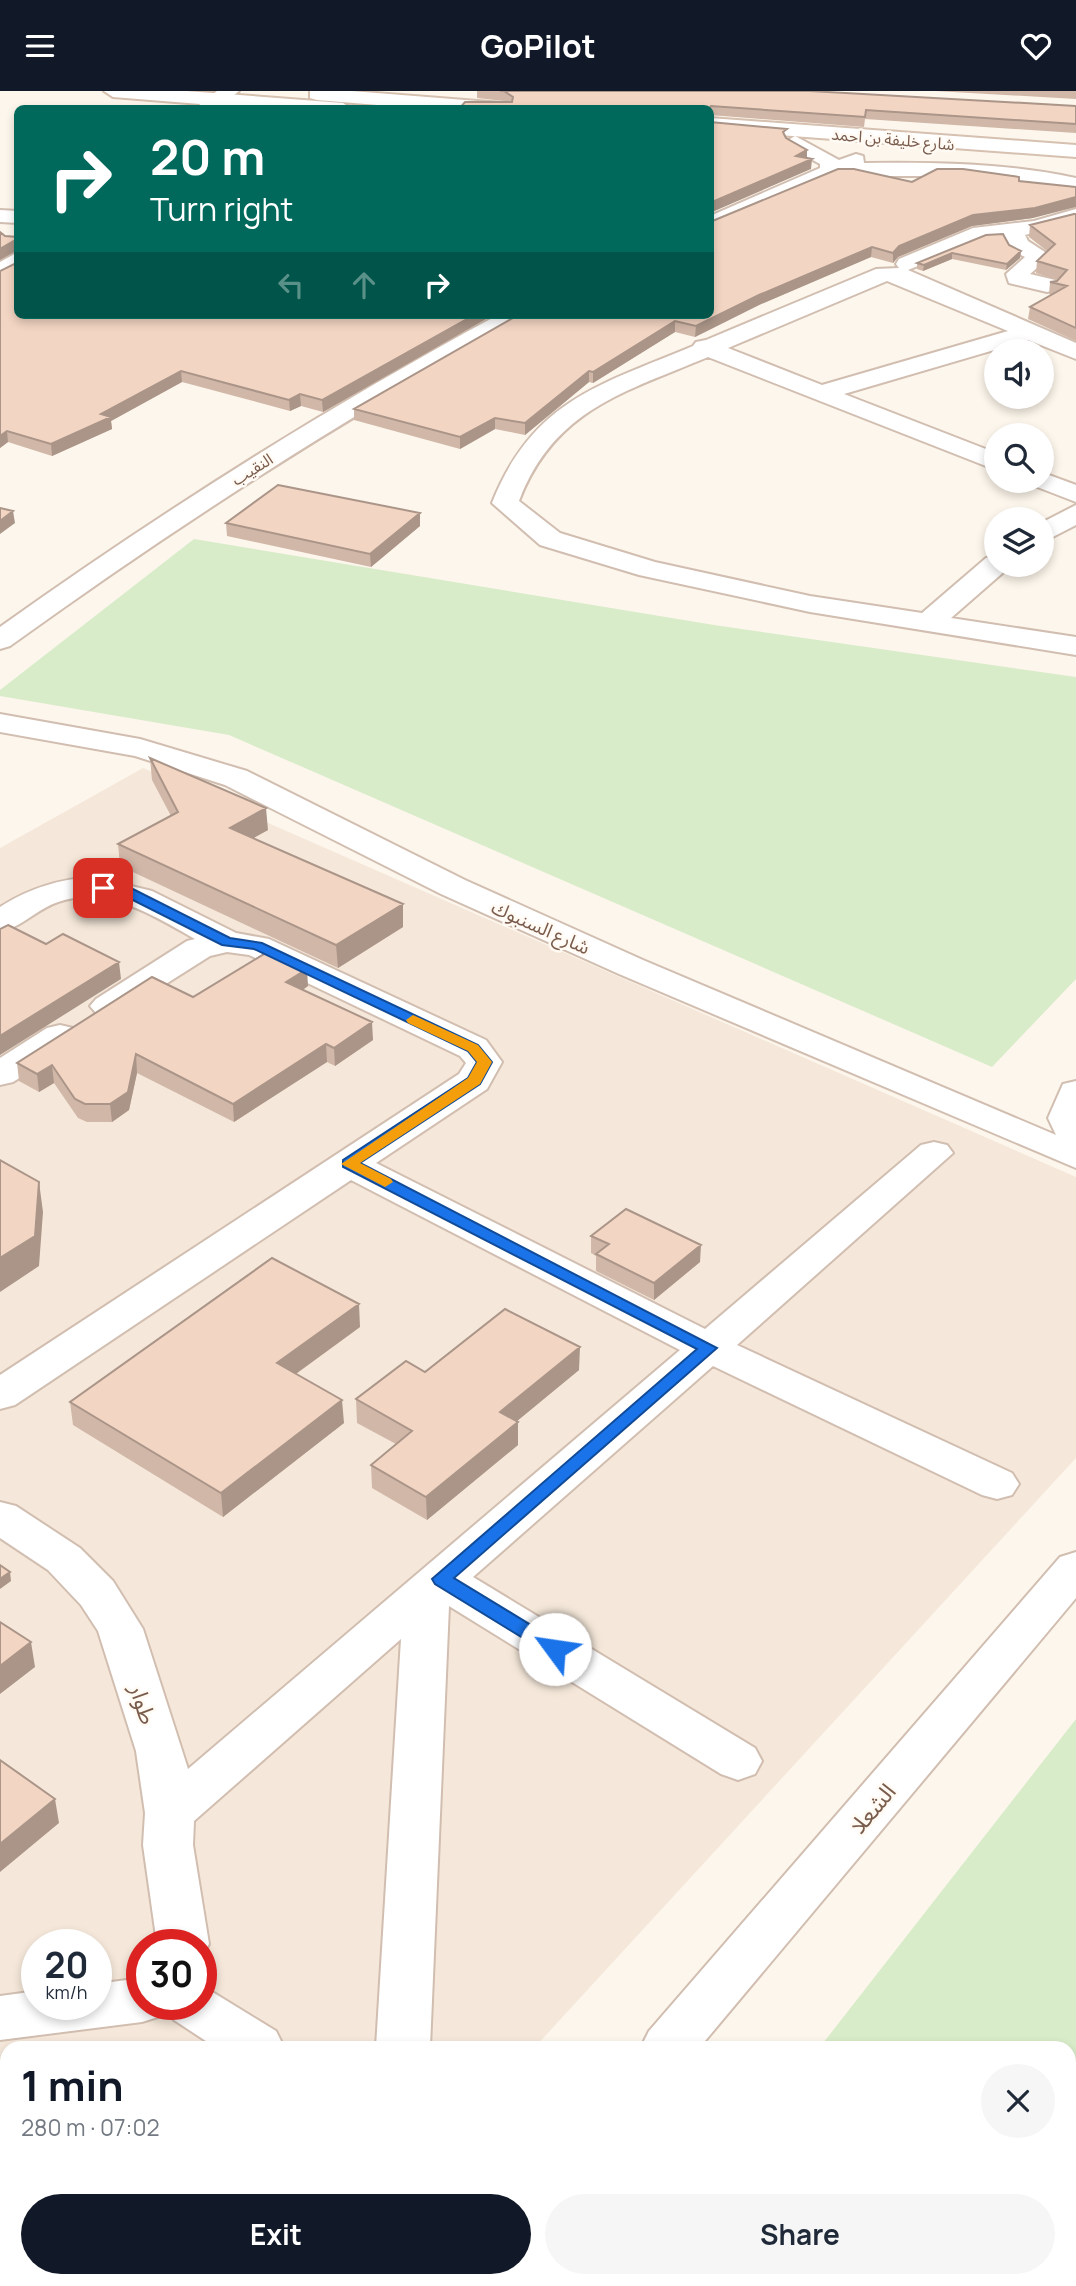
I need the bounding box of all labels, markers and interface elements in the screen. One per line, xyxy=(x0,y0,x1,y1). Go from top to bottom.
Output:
text: GoPilot xyxy=(480,24,596,68)
icon: menu xyxy=(21,27,59,65)
icon: heart xyxy=(1017,27,1055,65)
text: 20 m xyxy=(150,123,265,190)
street label: شارع خليفة بن احمد xyxy=(830,123,956,157)
icon: right xyxy=(35,133,126,224)
text: Turn right xyxy=(150,187,293,231)
icon: left xyxy=(272,266,310,304)
icon: ahead xyxy=(345,266,383,304)
icon: right xyxy=(418,266,456,304)
map controls xyxy=(984,339,1054,577)
button: sound xyxy=(984,339,1054,409)
button: search xyxy=(984,423,1054,493)
street label: النقيب xyxy=(227,448,277,490)
button: layers xyxy=(984,507,1054,577)
pin xyxy=(73,858,133,918)
icon: arrive xyxy=(84,869,122,907)
street label: شارع السنبوك xyxy=(487,894,594,961)
position arrow xyxy=(518,1612,592,1686)
street label: طوار xyxy=(122,1679,165,1728)
street label: الشعلا xyxy=(841,1776,903,1840)
speed limit sign: 30 xyxy=(126,1929,217,2020)
text: 20 xyxy=(45,1941,88,1989)
text: km/h xyxy=(46,1980,87,2004)
text: 1 min xyxy=(21,2056,124,2114)
button: close xyxy=(981,2064,1055,2138)
text: 280 m · 07:02 xyxy=(21,2111,160,2143)
button: Exit xyxy=(21,2194,531,2274)
button: Share xyxy=(545,2194,1055,2274)

